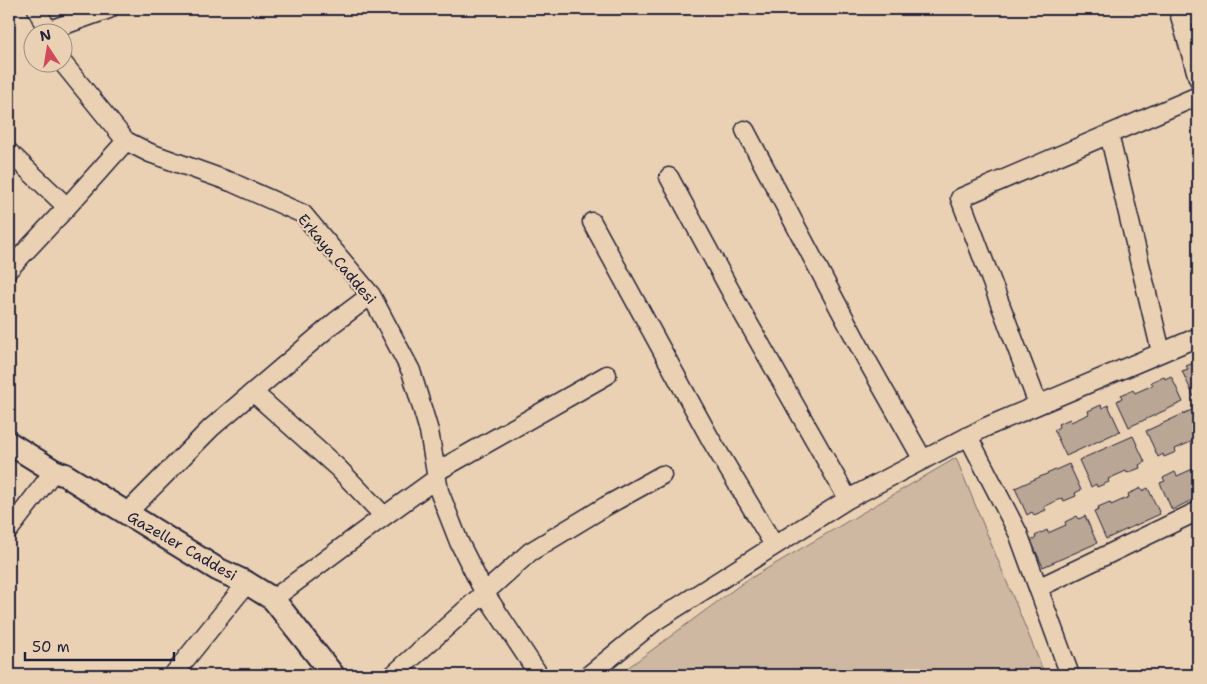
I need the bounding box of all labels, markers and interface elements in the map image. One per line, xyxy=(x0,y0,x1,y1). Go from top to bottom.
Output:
north arrow xyxy=(22,22,72,72)
text: N xyxy=(38,25,53,45)
street label: Erkaya Caddesi xyxy=(293,210,381,308)
street label: Gazeller Caddesi xyxy=(124,506,240,586)
scale bar xyxy=(25,629,174,661)
text: 50 m xyxy=(32,637,70,657)

